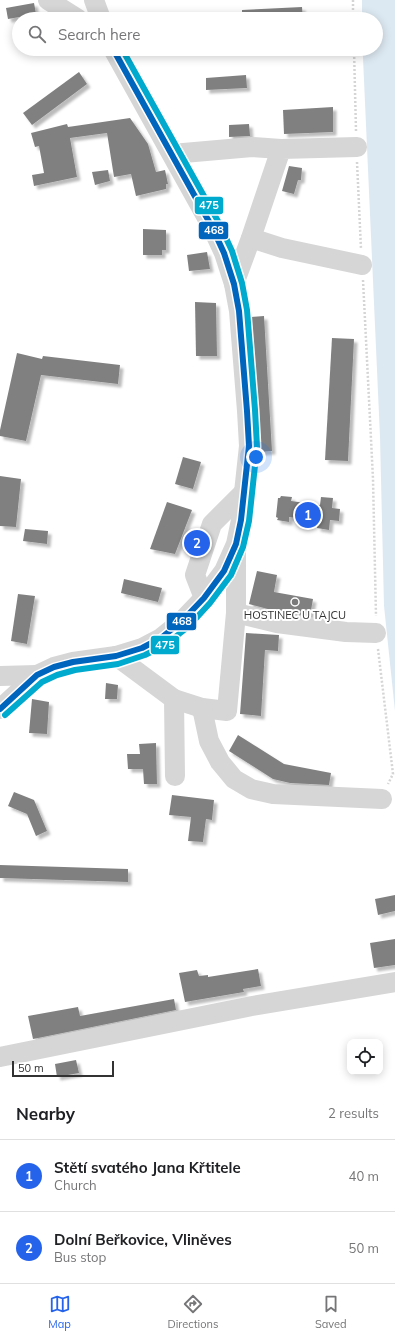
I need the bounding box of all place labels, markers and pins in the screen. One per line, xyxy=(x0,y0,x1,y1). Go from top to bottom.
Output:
pin: 1 xyxy=(295,500,321,530)
pin: 2 xyxy=(184,528,210,558)
marker: HOSTINEC U TAJCU xyxy=(290,597,300,607)
place label: HOSTINEC U TAJCU xyxy=(244,608,346,622)

